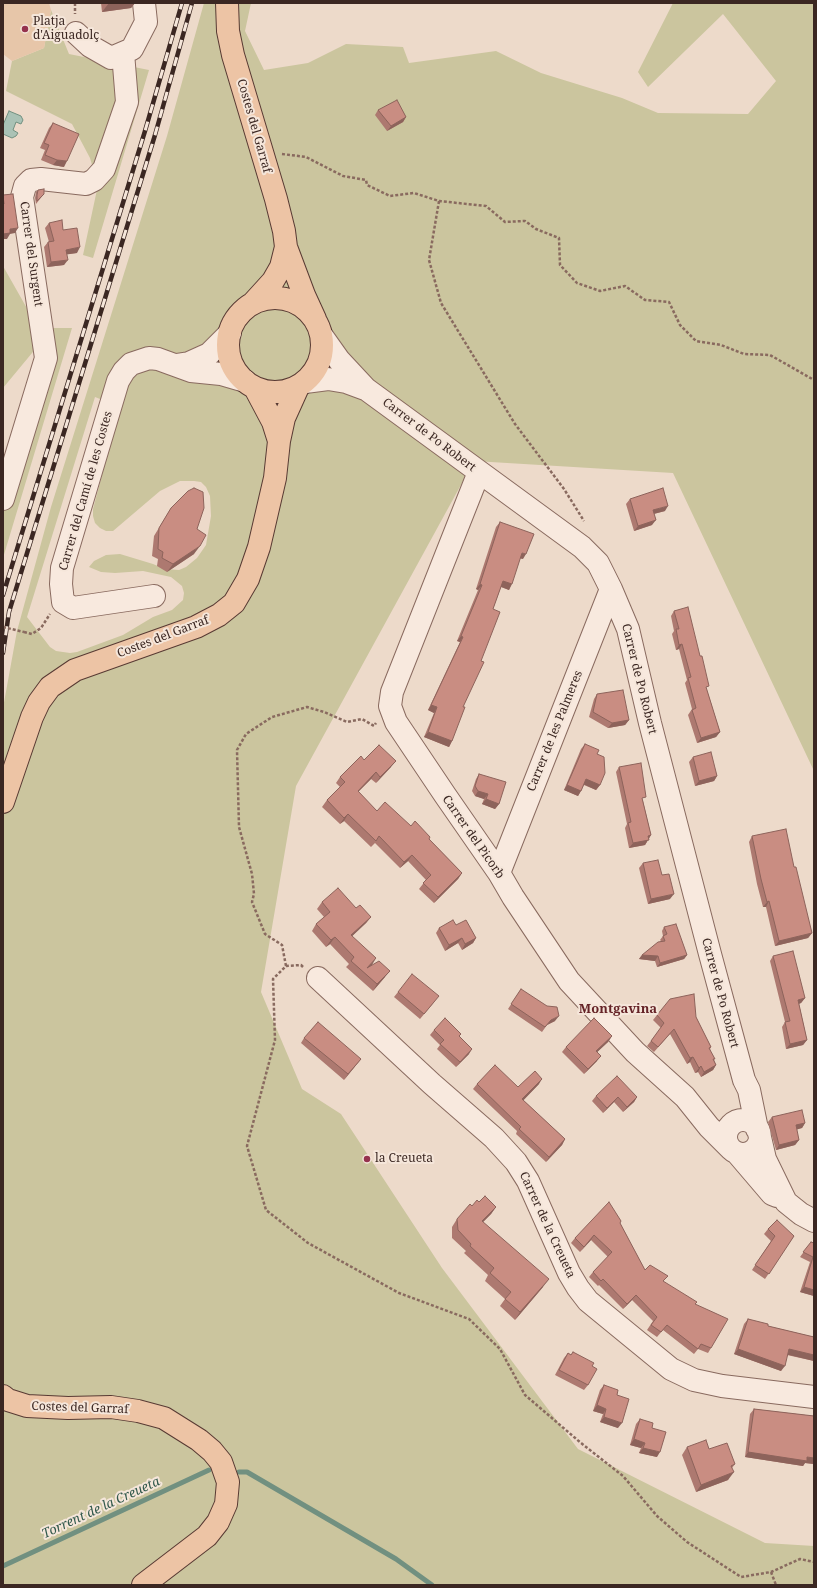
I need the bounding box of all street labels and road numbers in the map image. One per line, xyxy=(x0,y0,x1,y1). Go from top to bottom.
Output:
street label: Costes del Garraf xyxy=(234,77,274,175)
street label: Carrer del Surgent xyxy=(17,201,45,307)
street label: Carrer de Po Robert xyxy=(379,395,479,475)
street label: Carrer del Camí de les Costes xyxy=(56,410,116,572)
street label: Costes del Garraf xyxy=(115,613,211,661)
street label: Carrer de Po Robert xyxy=(618,622,660,736)
street label: Carrer de les Palmeres xyxy=(524,668,586,794)
street label: Carrer del Picorb xyxy=(439,793,507,881)
street label: Carrer de Po Robert xyxy=(698,936,742,1050)
street label: Carrer de la Creueta xyxy=(516,1170,578,1280)
street label: Costes del Garraf xyxy=(31,1399,129,1417)

